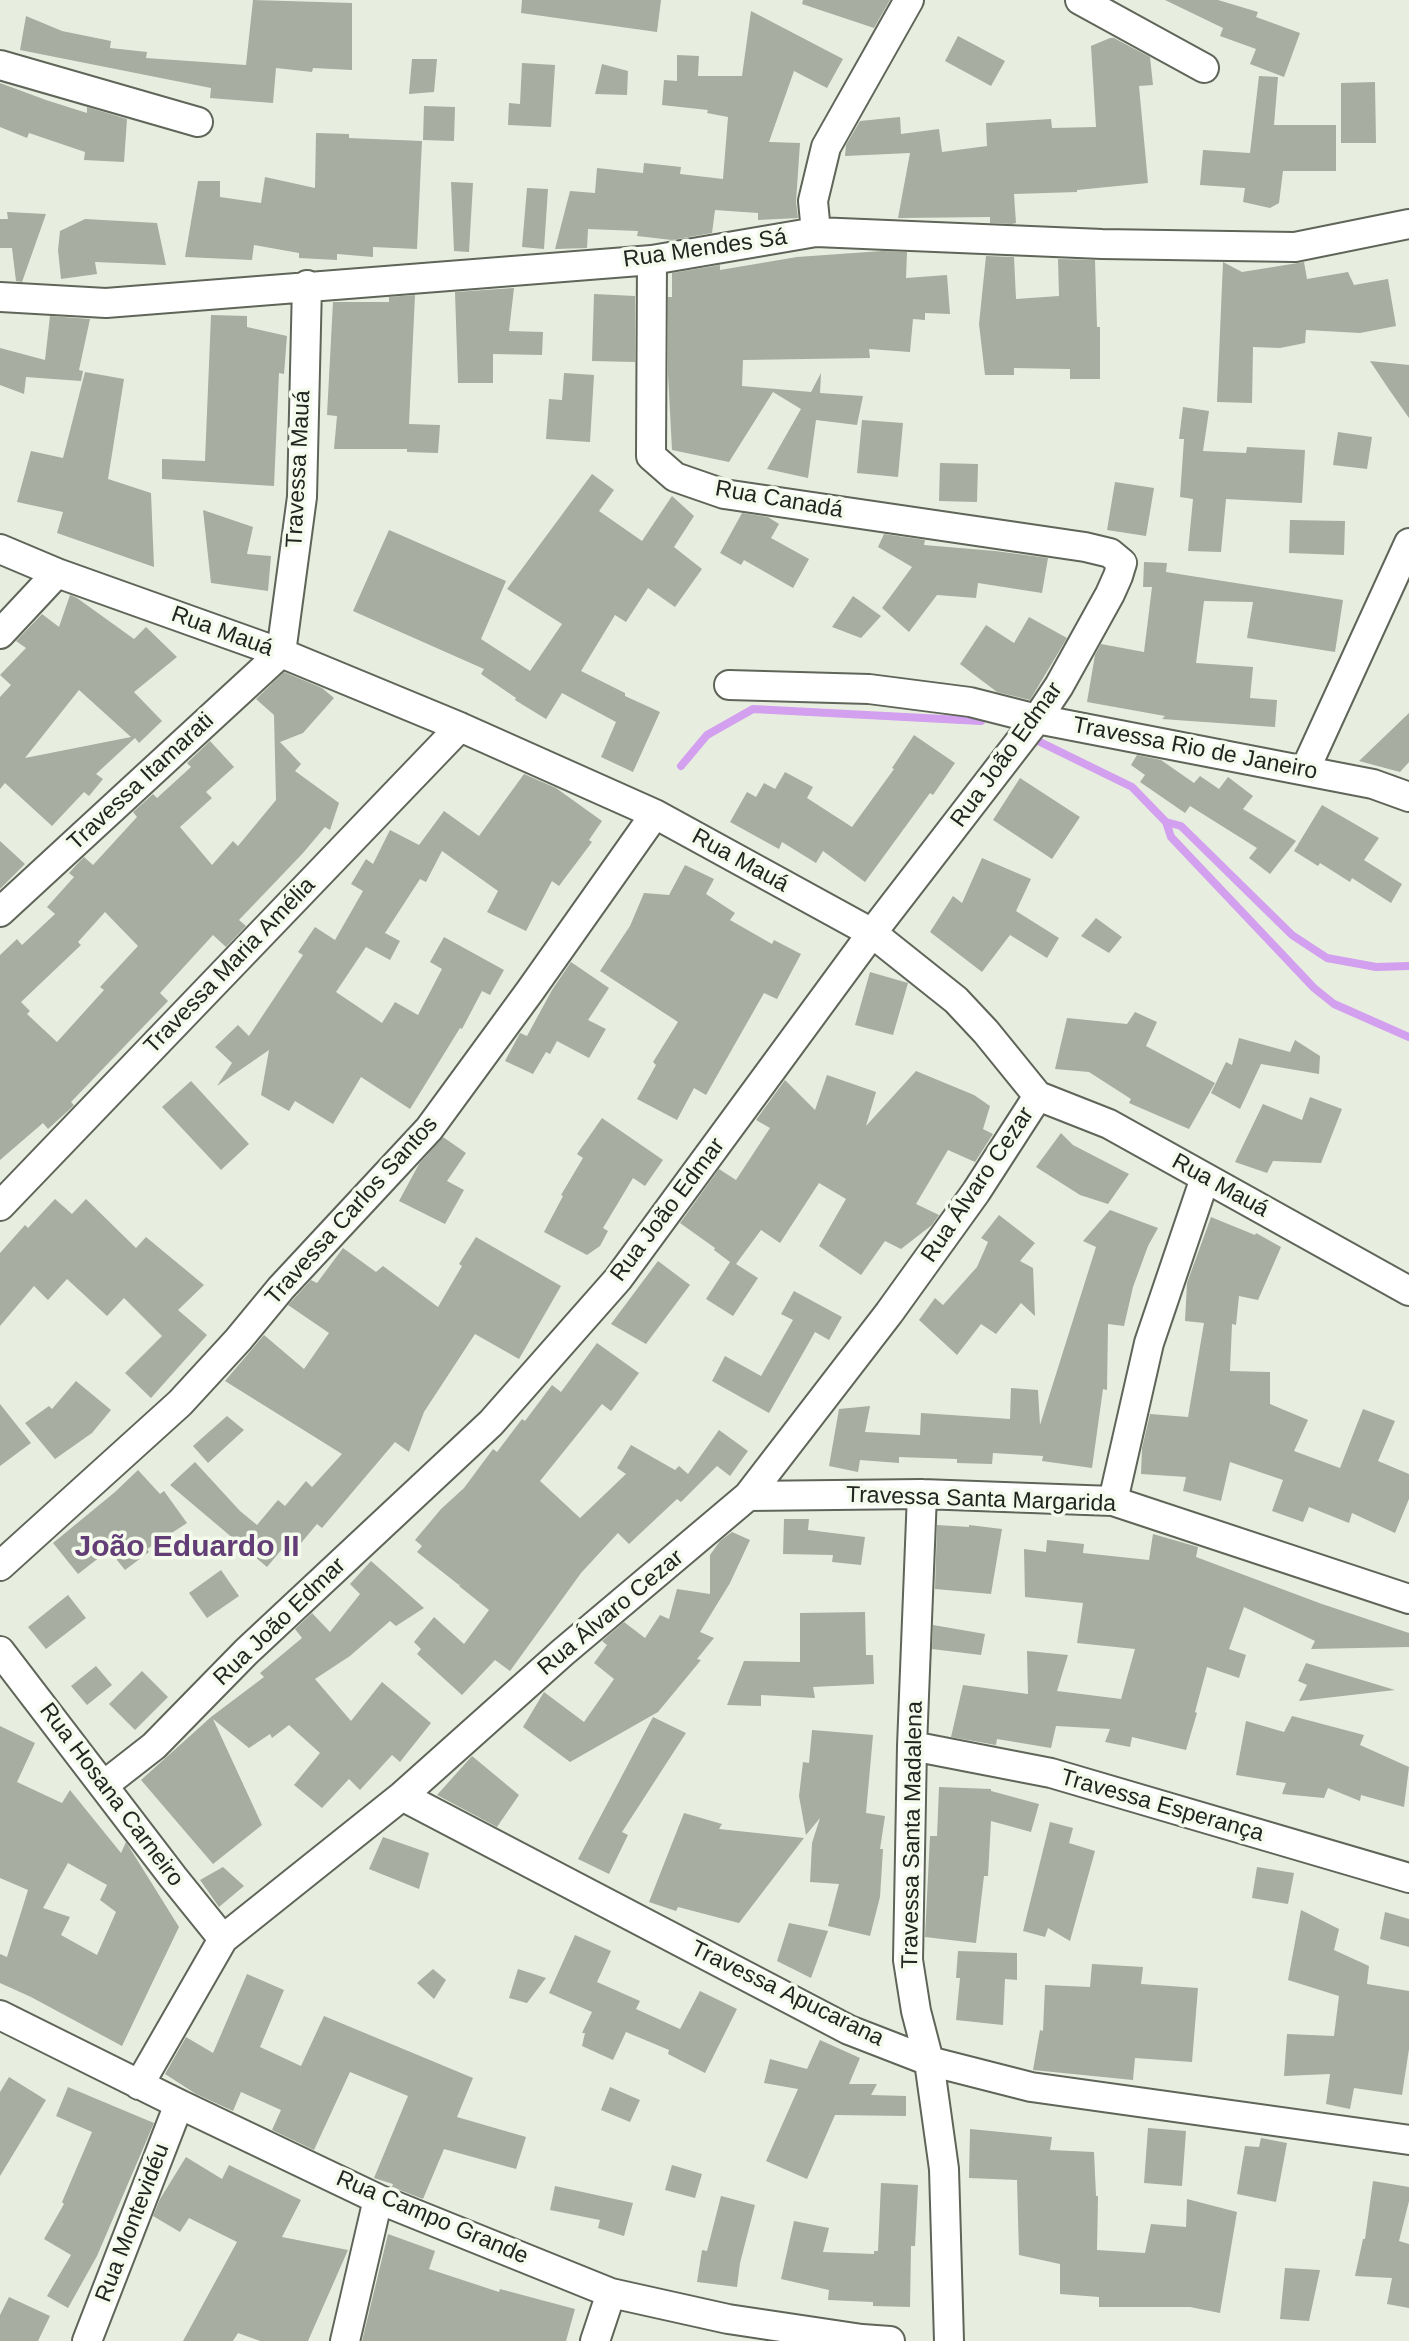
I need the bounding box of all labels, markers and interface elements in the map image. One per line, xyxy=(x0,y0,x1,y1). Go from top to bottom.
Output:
street label: Rua Mendes Sá xyxy=(621,224,789,274)
street label: Travessa Mauá xyxy=(281,390,317,548)
street label: Rua Canadá xyxy=(713,475,845,525)
street label: Rua Mauá xyxy=(167,601,277,663)
street label: Rua João Edmar xyxy=(945,677,1069,833)
street label: Travessa Itamarati xyxy=(62,707,220,857)
street label: Travessa Rio de Janeiro xyxy=(1070,712,1320,786)
street label: Rua Mauá xyxy=(687,823,793,899)
street label: Travessa Maria Amélia xyxy=(139,872,321,1060)
street label: Rua Álvaro Cezar xyxy=(916,1102,1040,1268)
street label: Travessa Carlos Santos xyxy=(260,1111,444,1311)
street label: Rua João Edmar xyxy=(605,1133,731,1287)
street label: Rua Mauá xyxy=(1167,1148,1273,1224)
street label: Travessa Santa Margarida xyxy=(846,1481,1116,1519)
district label: João Eduardo II xyxy=(74,1530,300,1566)
street label: Rua Álvaro Cezar xyxy=(533,1544,689,1682)
street label: Rua João Edmar xyxy=(208,1552,352,1692)
street label: Rua Hosana Carneiro xyxy=(33,1698,189,1892)
street label: Travessa Santa Madalena xyxy=(897,1701,929,1969)
street label: Travessa Esperança xyxy=(1057,1764,1267,1848)
street label: Travessa Apucarana xyxy=(686,1935,888,2053)
street label: Rua Montevidéu xyxy=(90,2140,176,2306)
street label: Rua Campo Grande xyxy=(332,2165,532,2271)

